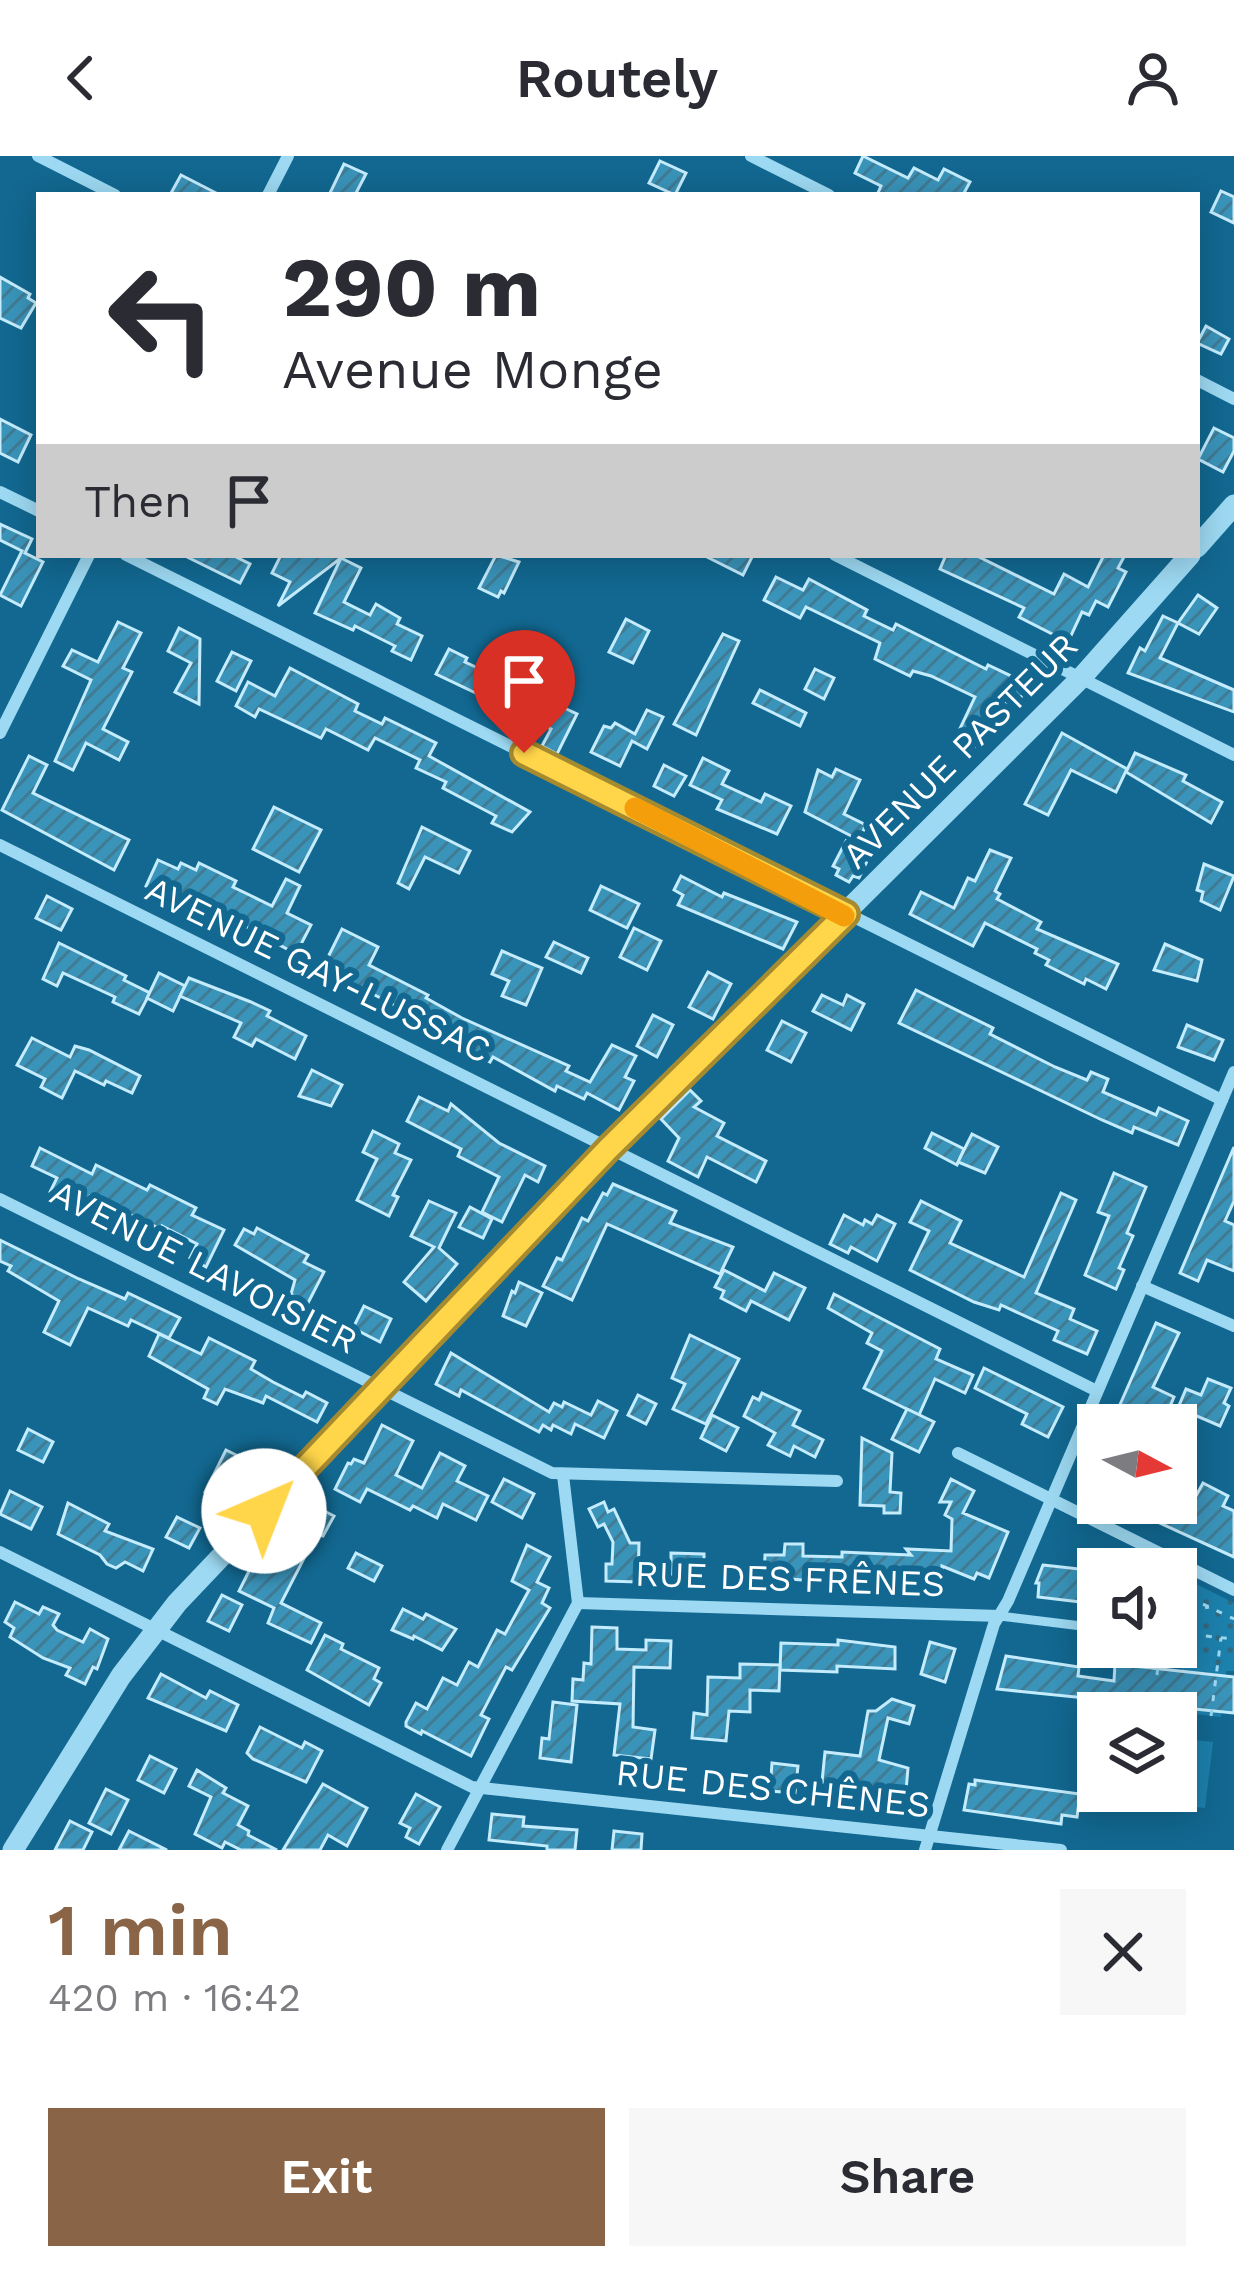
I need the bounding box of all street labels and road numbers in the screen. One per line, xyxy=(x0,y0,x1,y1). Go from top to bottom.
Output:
street label: AVENUE PASTEUR xyxy=(834,625,1086,877)
street label: AVENUE GAY-LUSSAC xyxy=(139,868,497,1072)
street label: AVENUE LAVOISIER xyxy=(43,1171,365,1363)
street label: RUE DES FRÊNES xyxy=(634,1553,946,1605)
street label: RUE DES CHÊNES xyxy=(614,1752,932,1826)

